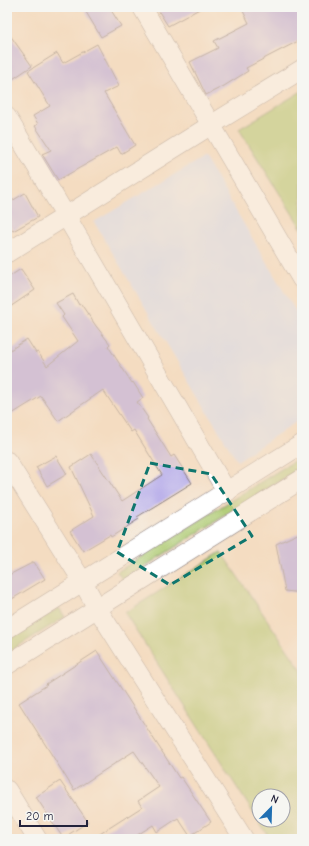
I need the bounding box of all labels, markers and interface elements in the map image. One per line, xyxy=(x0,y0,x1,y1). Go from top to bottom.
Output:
north arrow xyxy=(251,788,291,828)
text: N xyxy=(269,792,281,807)
scale bar xyxy=(20,802,87,828)
text: 20 m xyxy=(26,809,54,823)

